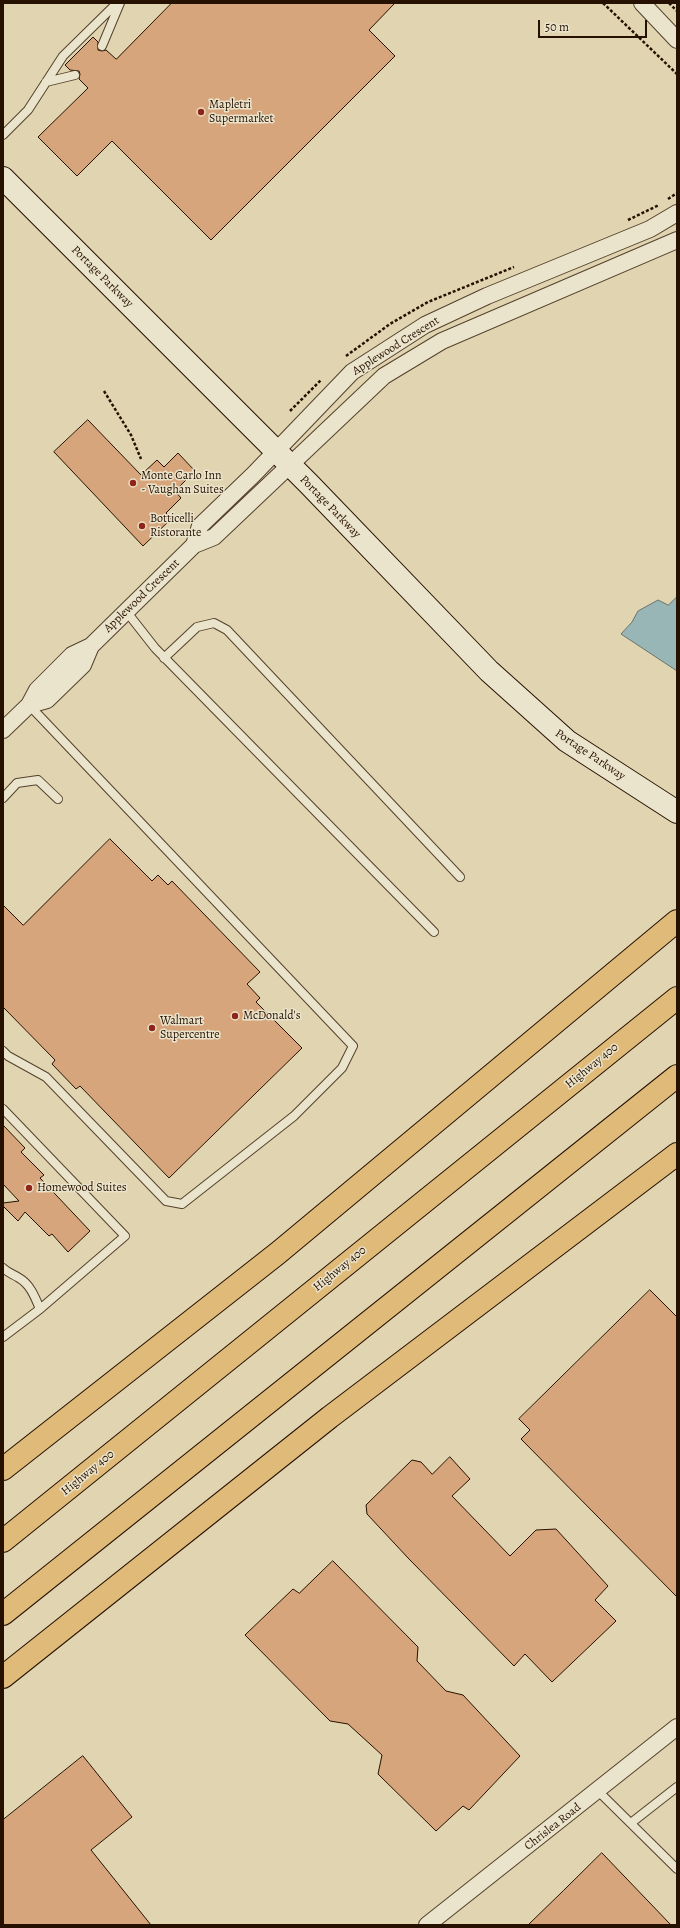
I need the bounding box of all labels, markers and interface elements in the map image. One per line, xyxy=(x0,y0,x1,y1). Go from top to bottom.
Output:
scale bar xyxy=(540,12,649,38)
text: 50 m xyxy=(545,19,569,35)
place label: Mapletri Supermarket xyxy=(209,98,273,126)
marker: Mapletri Supermarket xyxy=(196,107,206,117)
street label: Portage Parkway xyxy=(68,243,136,311)
street label: Applewood Crescent xyxy=(350,314,442,378)
place label: Monte Carlo Inn - Vaughan Suites xyxy=(141,469,224,497)
street label: Portage Parkway xyxy=(297,473,363,541)
marker: Monte Carlo Inn - Vaughan Suites xyxy=(128,478,138,488)
place label: Botticelli Ristorante xyxy=(150,512,201,540)
marker: Botticelli Ristorante xyxy=(137,521,147,531)
street label: Applewood Crescent xyxy=(101,556,183,636)
street label: Portage Parkway xyxy=(552,726,628,784)
place label: McDonald's xyxy=(243,1009,301,1023)
marker: McDonald's xyxy=(230,1011,240,1021)
place label: Walmart Supercentre xyxy=(160,1014,220,1042)
marker: Walmart Supercentre xyxy=(147,1023,157,1033)
street label: Highway 400 xyxy=(563,1040,621,1092)
place label: Homewood Suites xyxy=(37,1181,127,1195)
marker: Homewood Suites xyxy=(24,1183,34,1193)
street label: Highway 400 xyxy=(311,1243,369,1295)
street label: Highway 400 xyxy=(59,1447,117,1499)
street label: Chrislea Road xyxy=(522,1800,584,1854)

